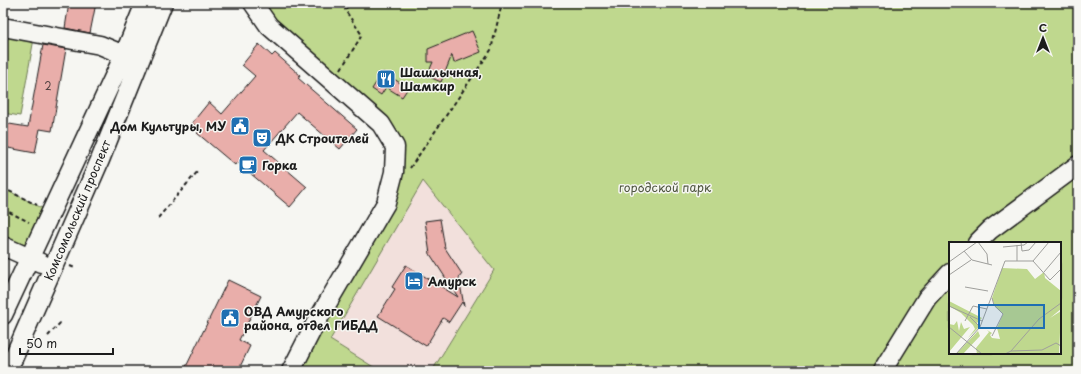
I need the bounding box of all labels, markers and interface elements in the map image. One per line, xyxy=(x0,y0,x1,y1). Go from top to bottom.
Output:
north arrow xyxy=(1023,18,1063,58)
text: С xyxy=(1039,19,1047,36)
place label: Шашлычная, Шамкир xyxy=(400,63,482,95)
restaurant icon: Шашлычная, Шамкир xyxy=(375,68,397,90)
house number: 2 xyxy=(44,78,52,93)
public building icon: Дом Культуры, МУ xyxy=(229,115,251,137)
place label: Дом Культуры, МУ xyxy=(109,117,226,135)
theatre icon: ДК Строителей xyxy=(251,127,273,149)
place label: ДК Строителей xyxy=(275,129,369,147)
street label: Комсомольский проспект xyxy=(39,137,115,283)
cafe icon: Горка xyxy=(237,154,259,176)
place label: Горка xyxy=(262,156,297,174)
park label: городской парк xyxy=(619,178,712,196)
inset map xyxy=(949,242,1061,354)
hotel icon: Амурск xyxy=(403,270,425,292)
place label: Амурск xyxy=(427,272,477,290)
place label: ОВД Амурского района, отдел ГИБДД xyxy=(244,302,378,334)
public building icon: ОВД Амурского района, отдел ГИБДД xyxy=(219,307,241,329)
scale bar xyxy=(20,330,113,356)
text: 50 m xyxy=(26,334,57,352)

